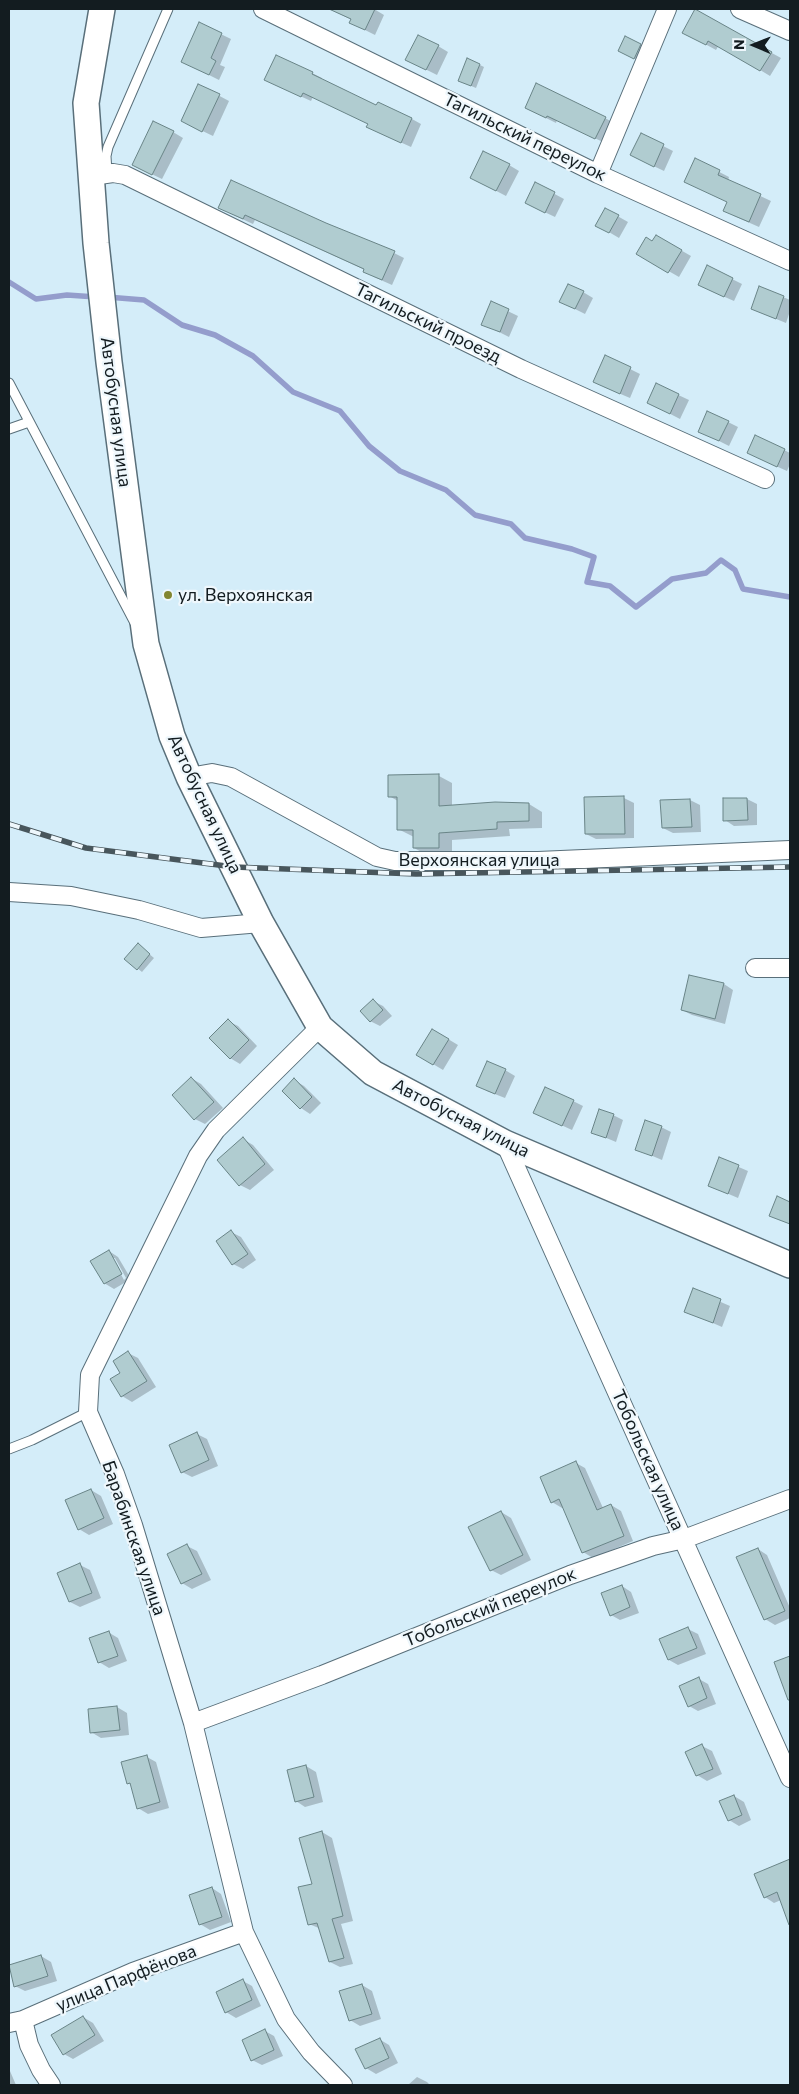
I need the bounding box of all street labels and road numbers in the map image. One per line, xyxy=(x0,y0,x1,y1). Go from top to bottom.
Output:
street label: Тагильский переулок xyxy=(440,88,610,186)
street label: Тагильский проезд xyxy=(351,278,505,368)
street label: Автобусная улица xyxy=(96,336,136,488)
street label: Автобусная улица xyxy=(163,731,247,877)
street label: Верхоянская улица xyxy=(399,849,559,871)
street label: Автобусная улица xyxy=(389,1074,533,1162)
street label: Тобольская улица xyxy=(607,1386,689,1534)
street label: Барабинская улица xyxy=(97,1458,171,1618)
street label: Тобольский переулок xyxy=(401,1563,579,1651)
street label: улица Парфёнова xyxy=(53,1940,199,2016)

